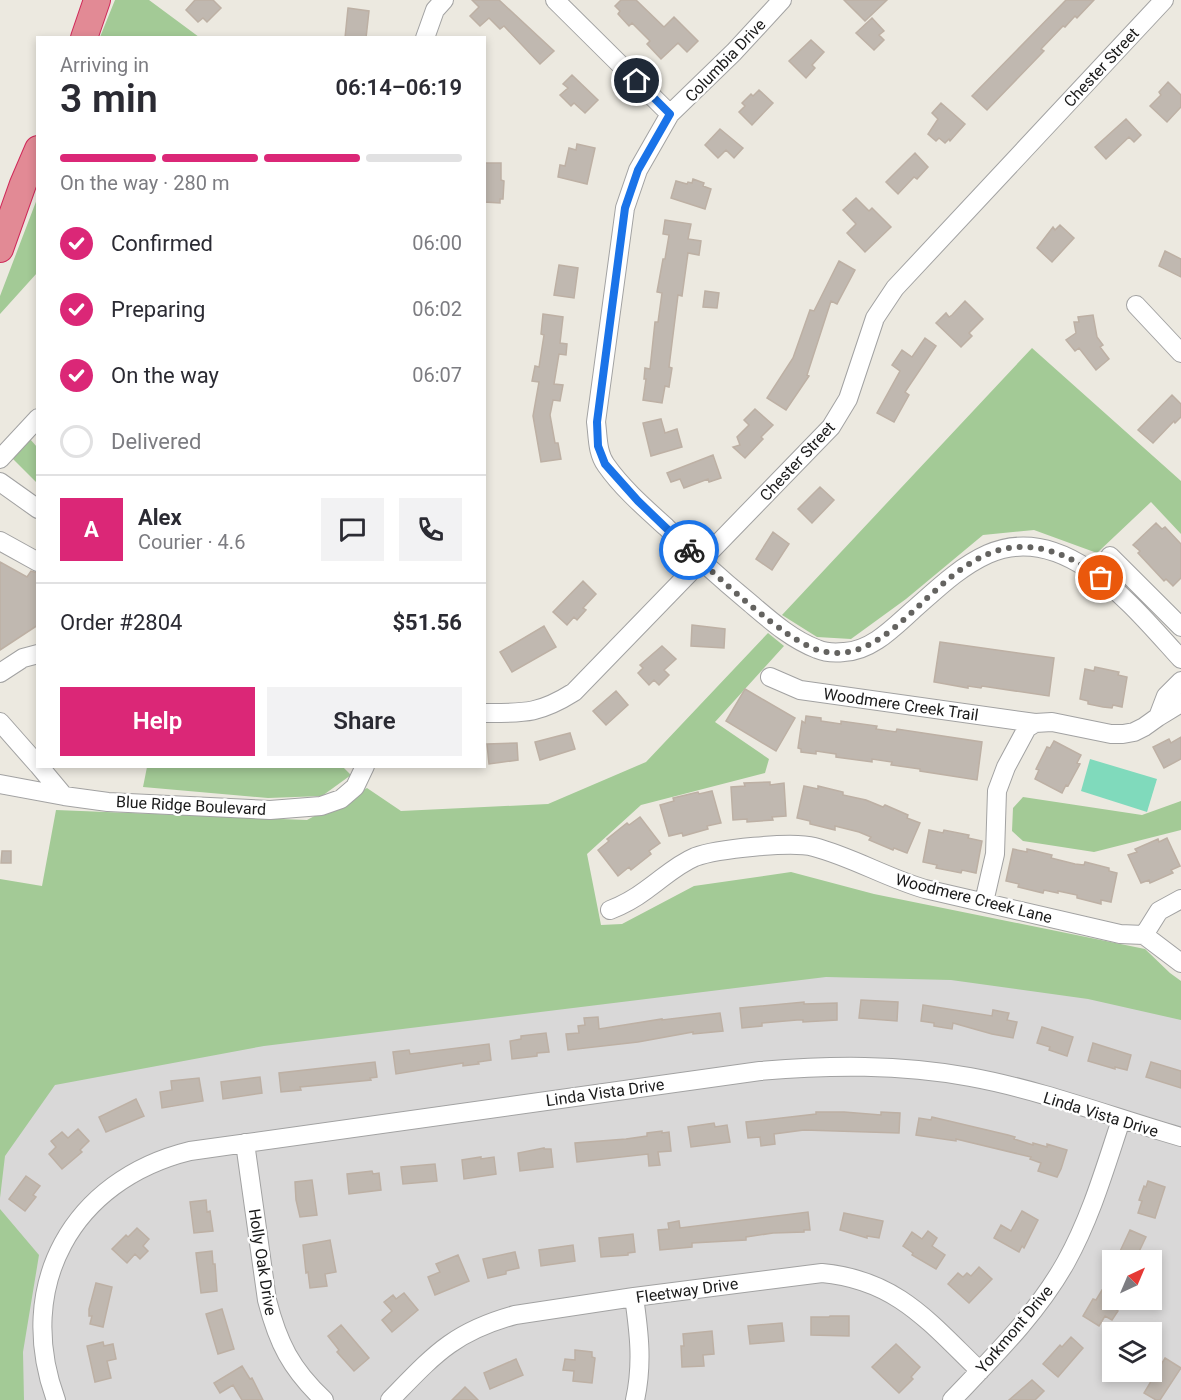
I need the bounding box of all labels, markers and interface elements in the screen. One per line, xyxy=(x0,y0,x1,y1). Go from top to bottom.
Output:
street label: Columbia Drive xyxy=(681,15,770,106)
street label: Chester Street xyxy=(1060,24,1143,111)
text: Arriving in xyxy=(60,53,149,77)
pin xyxy=(611,55,662,106)
icon: home xyxy=(620,64,653,97)
text: 06:14–06:19 xyxy=(335,75,462,100)
text: 3 min xyxy=(60,76,158,122)
text: On the way · 280 m xyxy=(60,171,229,195)
icon: check xyxy=(60,227,93,260)
text: Confirmed xyxy=(111,231,213,256)
text: 06:00 xyxy=(412,231,462,255)
icon: check xyxy=(60,293,93,326)
text: Preparing xyxy=(111,297,205,322)
text: 06:02 xyxy=(412,297,462,321)
icon: check xyxy=(60,359,93,392)
text: On the way xyxy=(111,363,219,388)
text: 06:07 xyxy=(412,363,462,387)
street label: Chester Street xyxy=(756,418,839,505)
text: Delivered xyxy=(111,429,201,454)
button: chat xyxy=(321,498,384,561)
button: phone xyxy=(399,498,462,561)
text: Alex xyxy=(138,505,182,530)
text: A xyxy=(84,517,99,542)
courier xyxy=(659,520,719,580)
text: Courier · 4.6 xyxy=(138,530,245,554)
icon: bike xyxy=(673,534,706,567)
pin xyxy=(1075,552,1126,603)
icon: bag xyxy=(1084,561,1117,594)
text: Order #2804 xyxy=(60,610,182,635)
text: $51.56 xyxy=(393,610,462,635)
street label: Woodmere Creek Trail xyxy=(822,684,980,725)
button: Help xyxy=(60,687,255,756)
button: Share xyxy=(267,687,462,756)
street label: Blue Ridge Boulevard xyxy=(115,792,266,819)
street label: Woodmere Creek Lane xyxy=(894,870,1054,927)
street label: Linda Vista Drive xyxy=(545,1075,665,1110)
street label: Linda Vista Drive xyxy=(1041,1088,1161,1141)
street label: Holly Oak Drive xyxy=(245,1207,280,1317)
north arrow xyxy=(1102,1250,1162,1310)
map controls xyxy=(1102,1250,1162,1382)
street label: Fleetway Drive xyxy=(635,1274,739,1307)
street label: Yorkmont Drive xyxy=(972,1282,1057,1377)
button: layers xyxy=(1102,1322,1162,1382)

